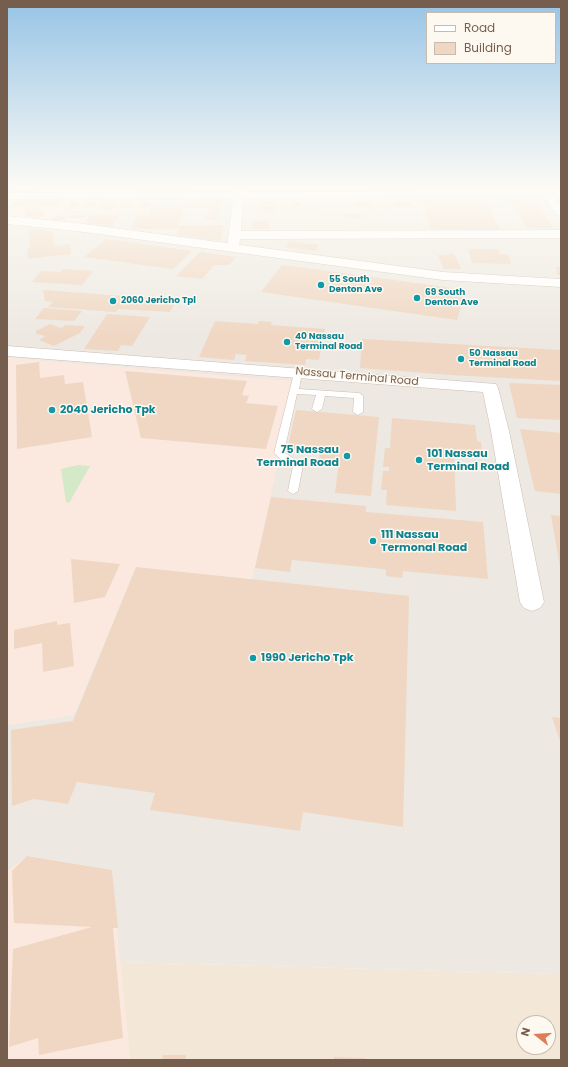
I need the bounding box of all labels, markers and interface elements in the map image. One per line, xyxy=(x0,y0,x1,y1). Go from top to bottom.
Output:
legend xyxy=(426,12,556,64)
text: Road xyxy=(464,19,495,36)
text: Building xyxy=(464,39,512,56)
place label: 55 South Denton Ave xyxy=(329,275,382,296)
marker: 55 South Denton Ave xyxy=(316,280,326,290)
place label: 69 South Denton Ave xyxy=(425,288,478,309)
marker: 69 South Denton Ave xyxy=(412,293,422,303)
marker: 2060 Jericho Tpl xyxy=(108,296,118,306)
place label: 2060 Jericho Tpl xyxy=(121,296,196,306)
place label: 40 Nassau Terminal Road xyxy=(295,332,362,353)
marker: 40 Nassau Terminal Road xyxy=(282,337,292,347)
place label: 50 Nassau Terminal Road xyxy=(469,349,536,370)
marker: 50 Nassau Terminal Road xyxy=(456,354,466,364)
street label: Nassau Terminal Road xyxy=(295,365,419,389)
place label: 2040 Jericho Tpk xyxy=(60,403,156,417)
marker: 2040 Jericho Tpk xyxy=(47,405,57,415)
place label: 75 Nassau Terminal Road xyxy=(257,443,339,469)
place label: 101 Nassau Terminal Road xyxy=(427,447,509,473)
marker: 75 Nassau Terminal Road xyxy=(342,451,352,461)
marker: 101 Nassau Terminal Road xyxy=(414,455,424,465)
place label: 111 Nassau Termonal Road xyxy=(381,528,467,554)
marker: 111 Nassau Termonal Road xyxy=(368,536,378,546)
place label: 1990 Jericho Tpk xyxy=(261,651,353,665)
marker: 1990 Jericho Tpk xyxy=(248,653,258,663)
north arrow xyxy=(516,1015,556,1055)
text: N xyxy=(517,1025,534,1038)

